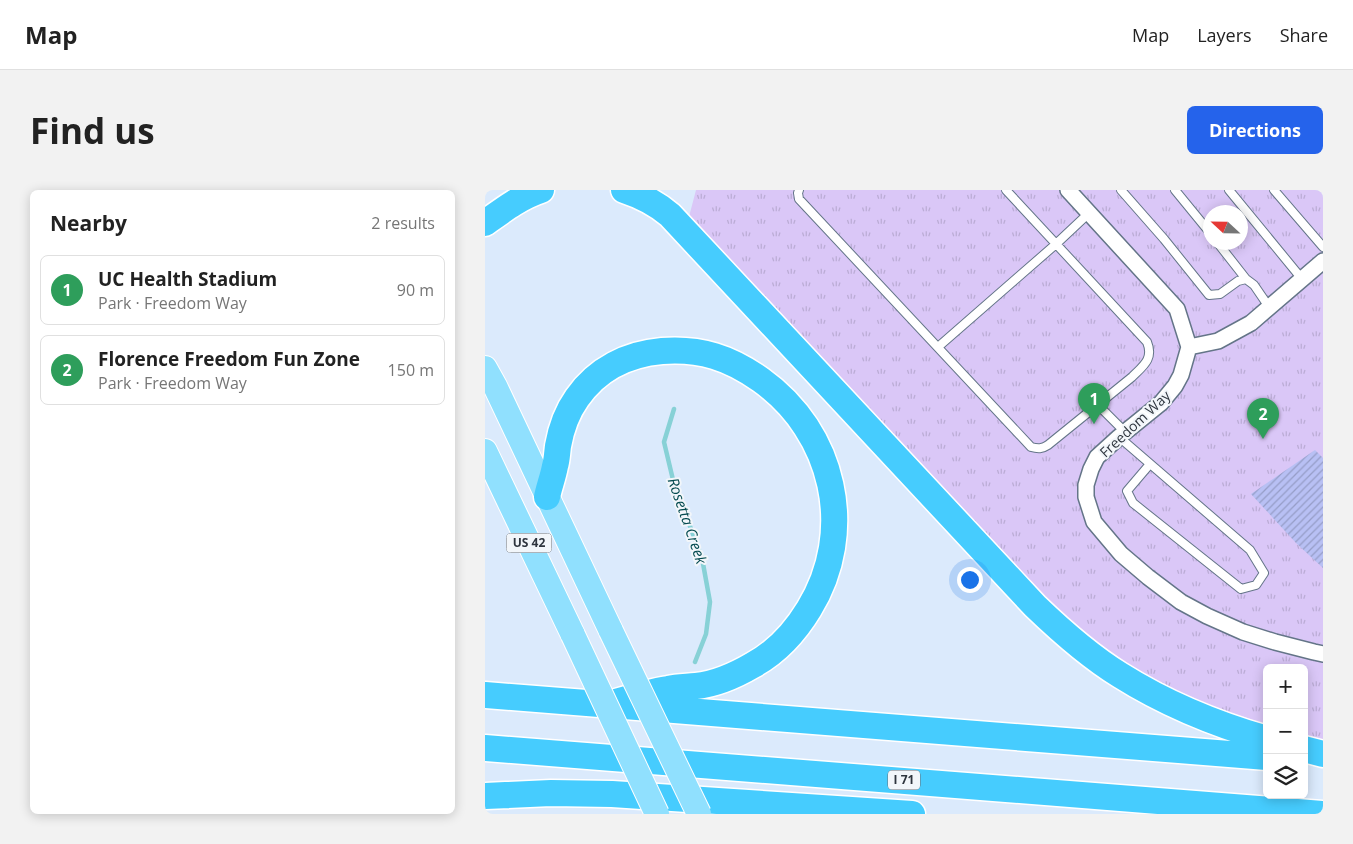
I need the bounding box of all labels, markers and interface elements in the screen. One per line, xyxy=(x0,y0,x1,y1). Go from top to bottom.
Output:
text: Map xyxy=(25,18,77,51)
text: Map xyxy=(1132,23,1169,47)
text: Layers xyxy=(1197,23,1252,47)
text: Share xyxy=(1280,23,1328,47)
button: Directions xyxy=(1187,106,1323,154)
text: Find us xyxy=(30,107,155,154)
north arrow xyxy=(1203,205,1248,250)
text: Nearby xyxy=(50,209,127,237)
text: 2 results xyxy=(371,212,435,234)
text: UC Health Stadium xyxy=(98,266,277,292)
text: 1 xyxy=(62,279,72,301)
text: 90 m xyxy=(397,279,434,301)
text: Park · Freedom Way xyxy=(98,292,247,314)
text: Florence Freedom Fun Zone xyxy=(98,346,360,372)
text: 2 xyxy=(62,359,72,381)
text: 150 m xyxy=(388,359,434,381)
text: Park · Freedom Way xyxy=(98,372,247,394)
pin: 1 xyxy=(1078,383,1110,424)
street label: Freedom Way xyxy=(1095,385,1175,461)
pin: 2 xyxy=(1247,398,1279,439)
water label: Rosetta Creek xyxy=(664,475,712,567)
road number: US 42 xyxy=(507,533,551,552)
your location xyxy=(957,567,983,593)
map controls xyxy=(1263,664,1308,799)
button: + xyxy=(1263,664,1308,709)
button: − xyxy=(1263,709,1308,754)
button: layers xyxy=(1263,754,1308,799)
road number: I 71 xyxy=(888,770,920,790)

